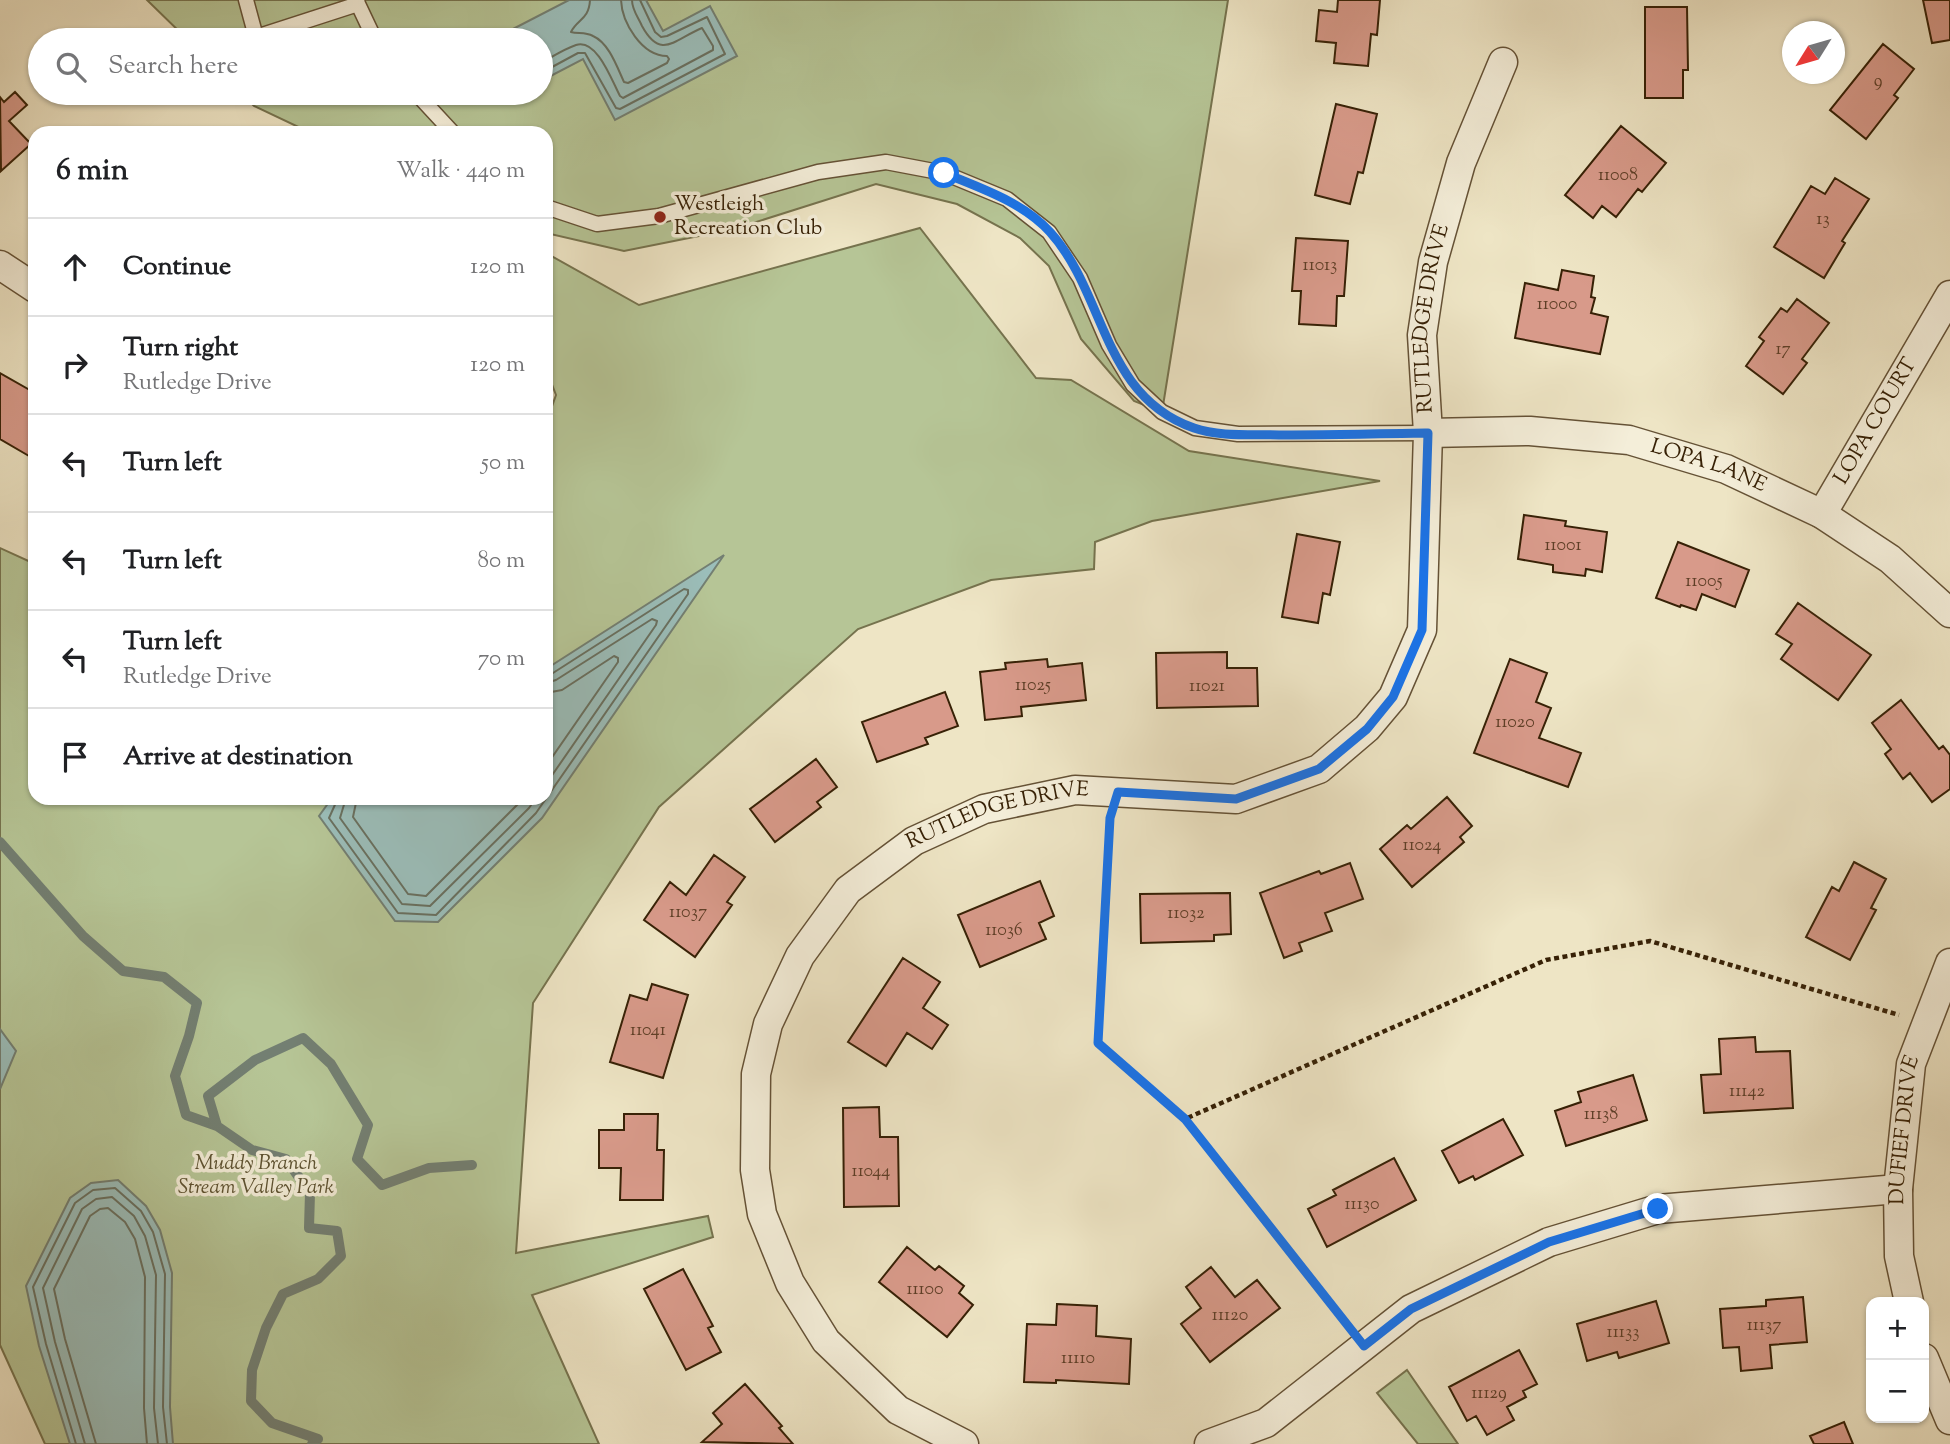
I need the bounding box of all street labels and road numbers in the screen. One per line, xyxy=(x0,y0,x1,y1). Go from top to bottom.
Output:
street label: RUTLEDGE DRIVE xyxy=(1406,221,1458,414)
street label: LOPA COURT xyxy=(1827,353,1925,491)
street label: LOPA LANE xyxy=(1647,432,1772,501)
street label: RUTLEDGE DRIVE xyxy=(902,775,1090,857)
street label: DUFIEF DRIVE xyxy=(1883,1051,1928,1205)

